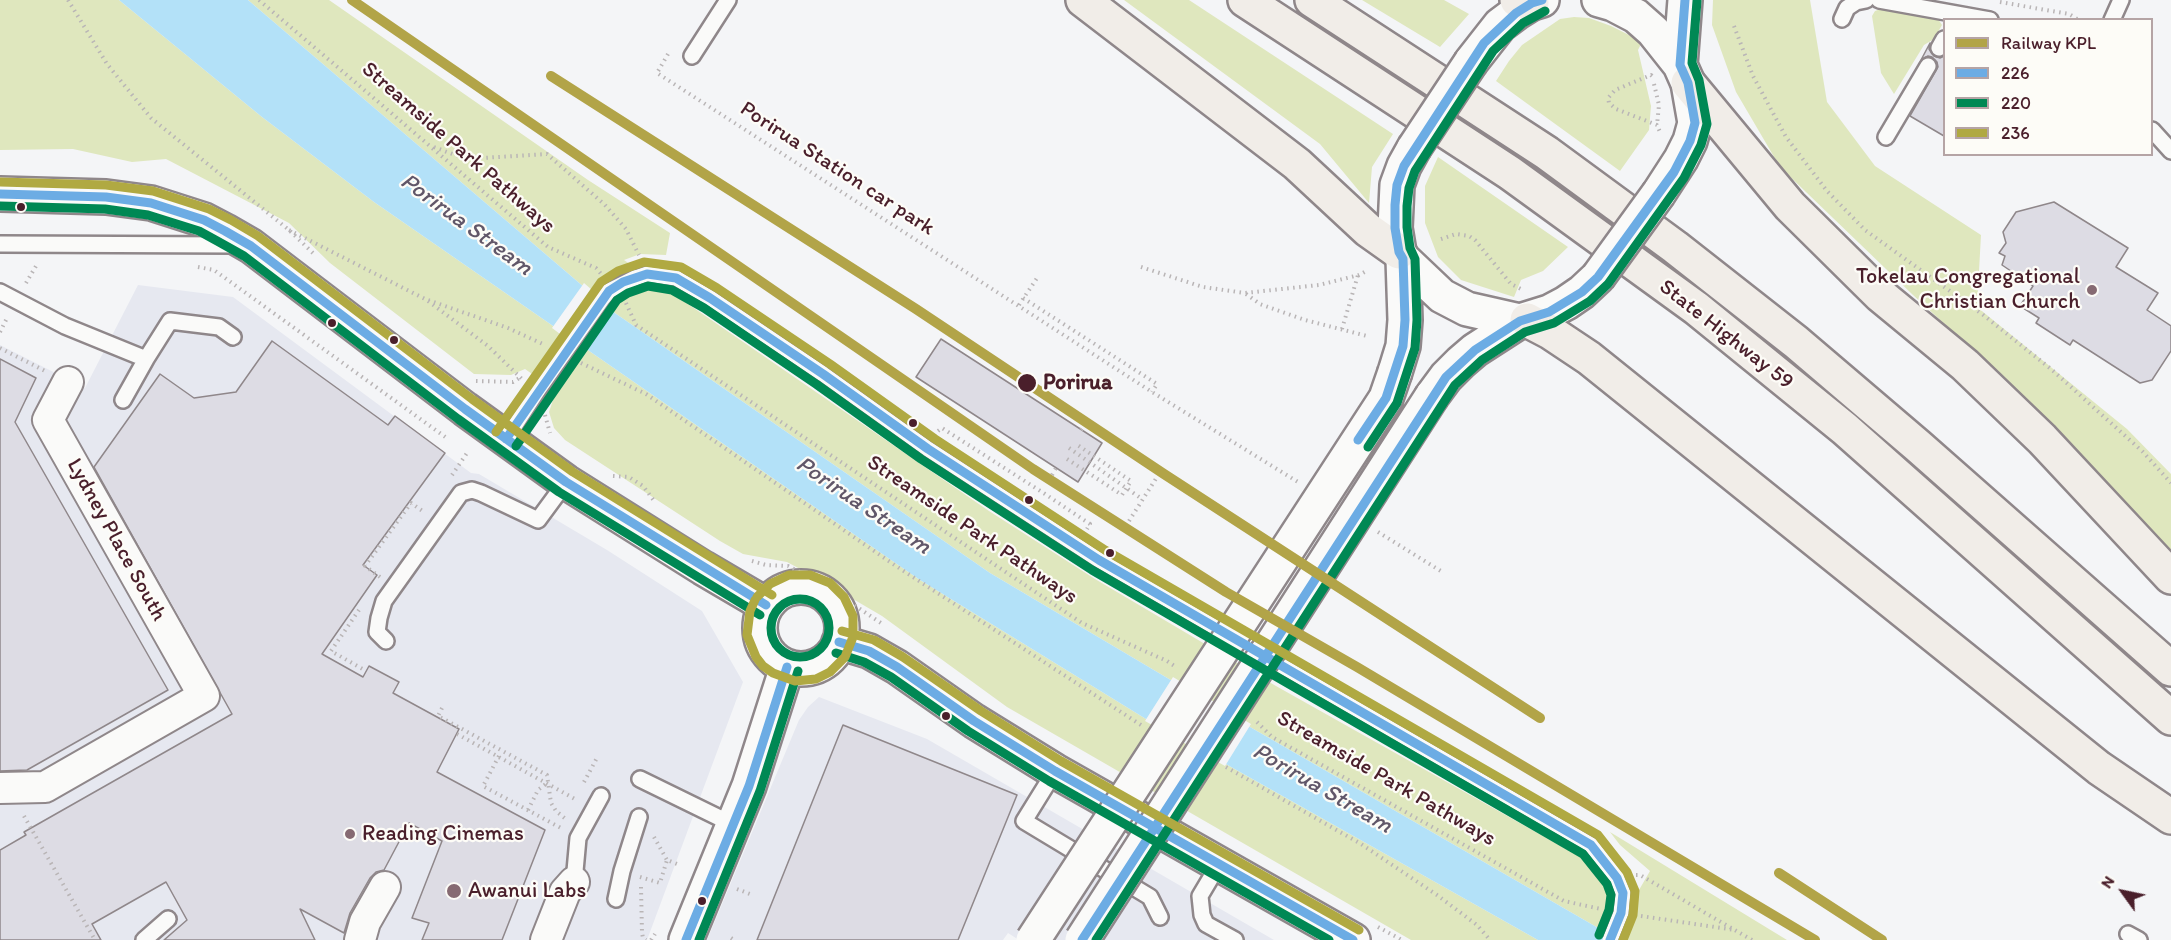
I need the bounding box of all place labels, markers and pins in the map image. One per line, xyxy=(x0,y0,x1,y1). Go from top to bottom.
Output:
unlabelled marker xyxy=(15,201,27,213)
place label: Tokelau Congregational Christian Church xyxy=(1856,264,2080,316)
marker: Tokelau Congregational Christian Church xyxy=(2085,283,2099,297)
unlabelled marker xyxy=(326,317,338,329)
unlabelled marker xyxy=(388,334,400,346)
place label: Porirua xyxy=(1043,370,1113,396)
marker: Porirua xyxy=(1016,372,1038,394)
unlabelled marker xyxy=(907,417,919,429)
unlabelled marker xyxy=(1023,494,1035,506)
unlabelled marker xyxy=(1104,547,1116,559)
unlabelled marker xyxy=(940,710,952,722)
place label: Reading Cinemas xyxy=(362,821,524,847)
marker: Reading Cinemas xyxy=(343,827,357,841)
place label: Awanui Labs xyxy=(468,878,586,904)
marker: Awanui Labs xyxy=(445,882,463,900)
unlabelled marker xyxy=(696,895,708,907)

